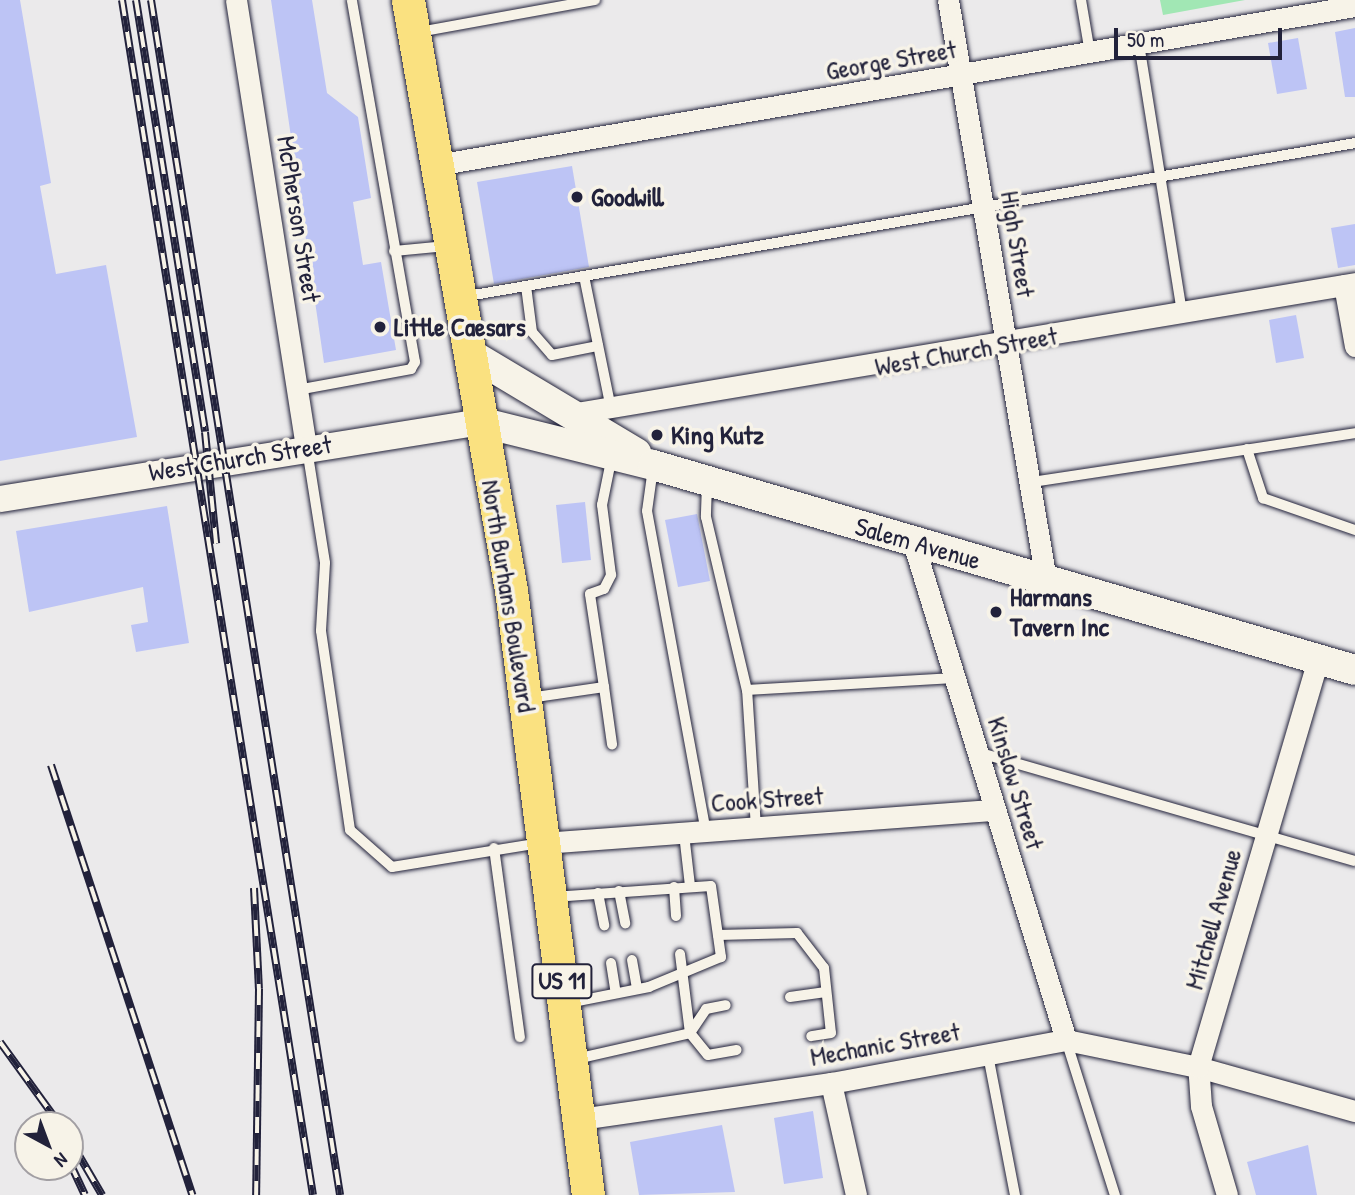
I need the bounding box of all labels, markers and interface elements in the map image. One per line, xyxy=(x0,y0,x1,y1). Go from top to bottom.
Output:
scale bar xyxy=(1117,14,1285,58)
text: 50 m xyxy=(1127,25,1164,54)
street label: George Street xyxy=(823,33,959,87)
street label: McPherson Street xyxy=(270,134,328,304)
place label: Goodwill xyxy=(591,181,664,213)
marker: Goodwill xyxy=(569,189,585,205)
street label: High Street xyxy=(994,189,1042,299)
place label: Little Caesars xyxy=(394,311,526,343)
marker: Little Caesars xyxy=(372,319,388,335)
street label: West Church Street xyxy=(872,320,1060,382)
place label: King Kutz xyxy=(671,419,764,451)
marker: King Kutz xyxy=(649,427,665,443)
street label: West Church Street xyxy=(146,428,334,488)
street label: North Burhans Boulevard xyxy=(475,478,543,714)
street label: Salem Avenue xyxy=(852,510,984,576)
place label: Harmans Tavern Inc xyxy=(1010,581,1109,642)
marker: Harmans Tavern Inc xyxy=(988,604,1004,620)
street label: Kinslow Street xyxy=(981,713,1051,853)
street label: Cook Street xyxy=(710,780,824,818)
street label: Mitchell Avenue xyxy=(1178,845,1248,993)
road number: US 11 xyxy=(530,960,594,1001)
street label: Mechanic Street xyxy=(808,1016,962,1072)
north arrow xyxy=(14,1111,84,1181)
text: N xyxy=(49,1147,74,1173)

